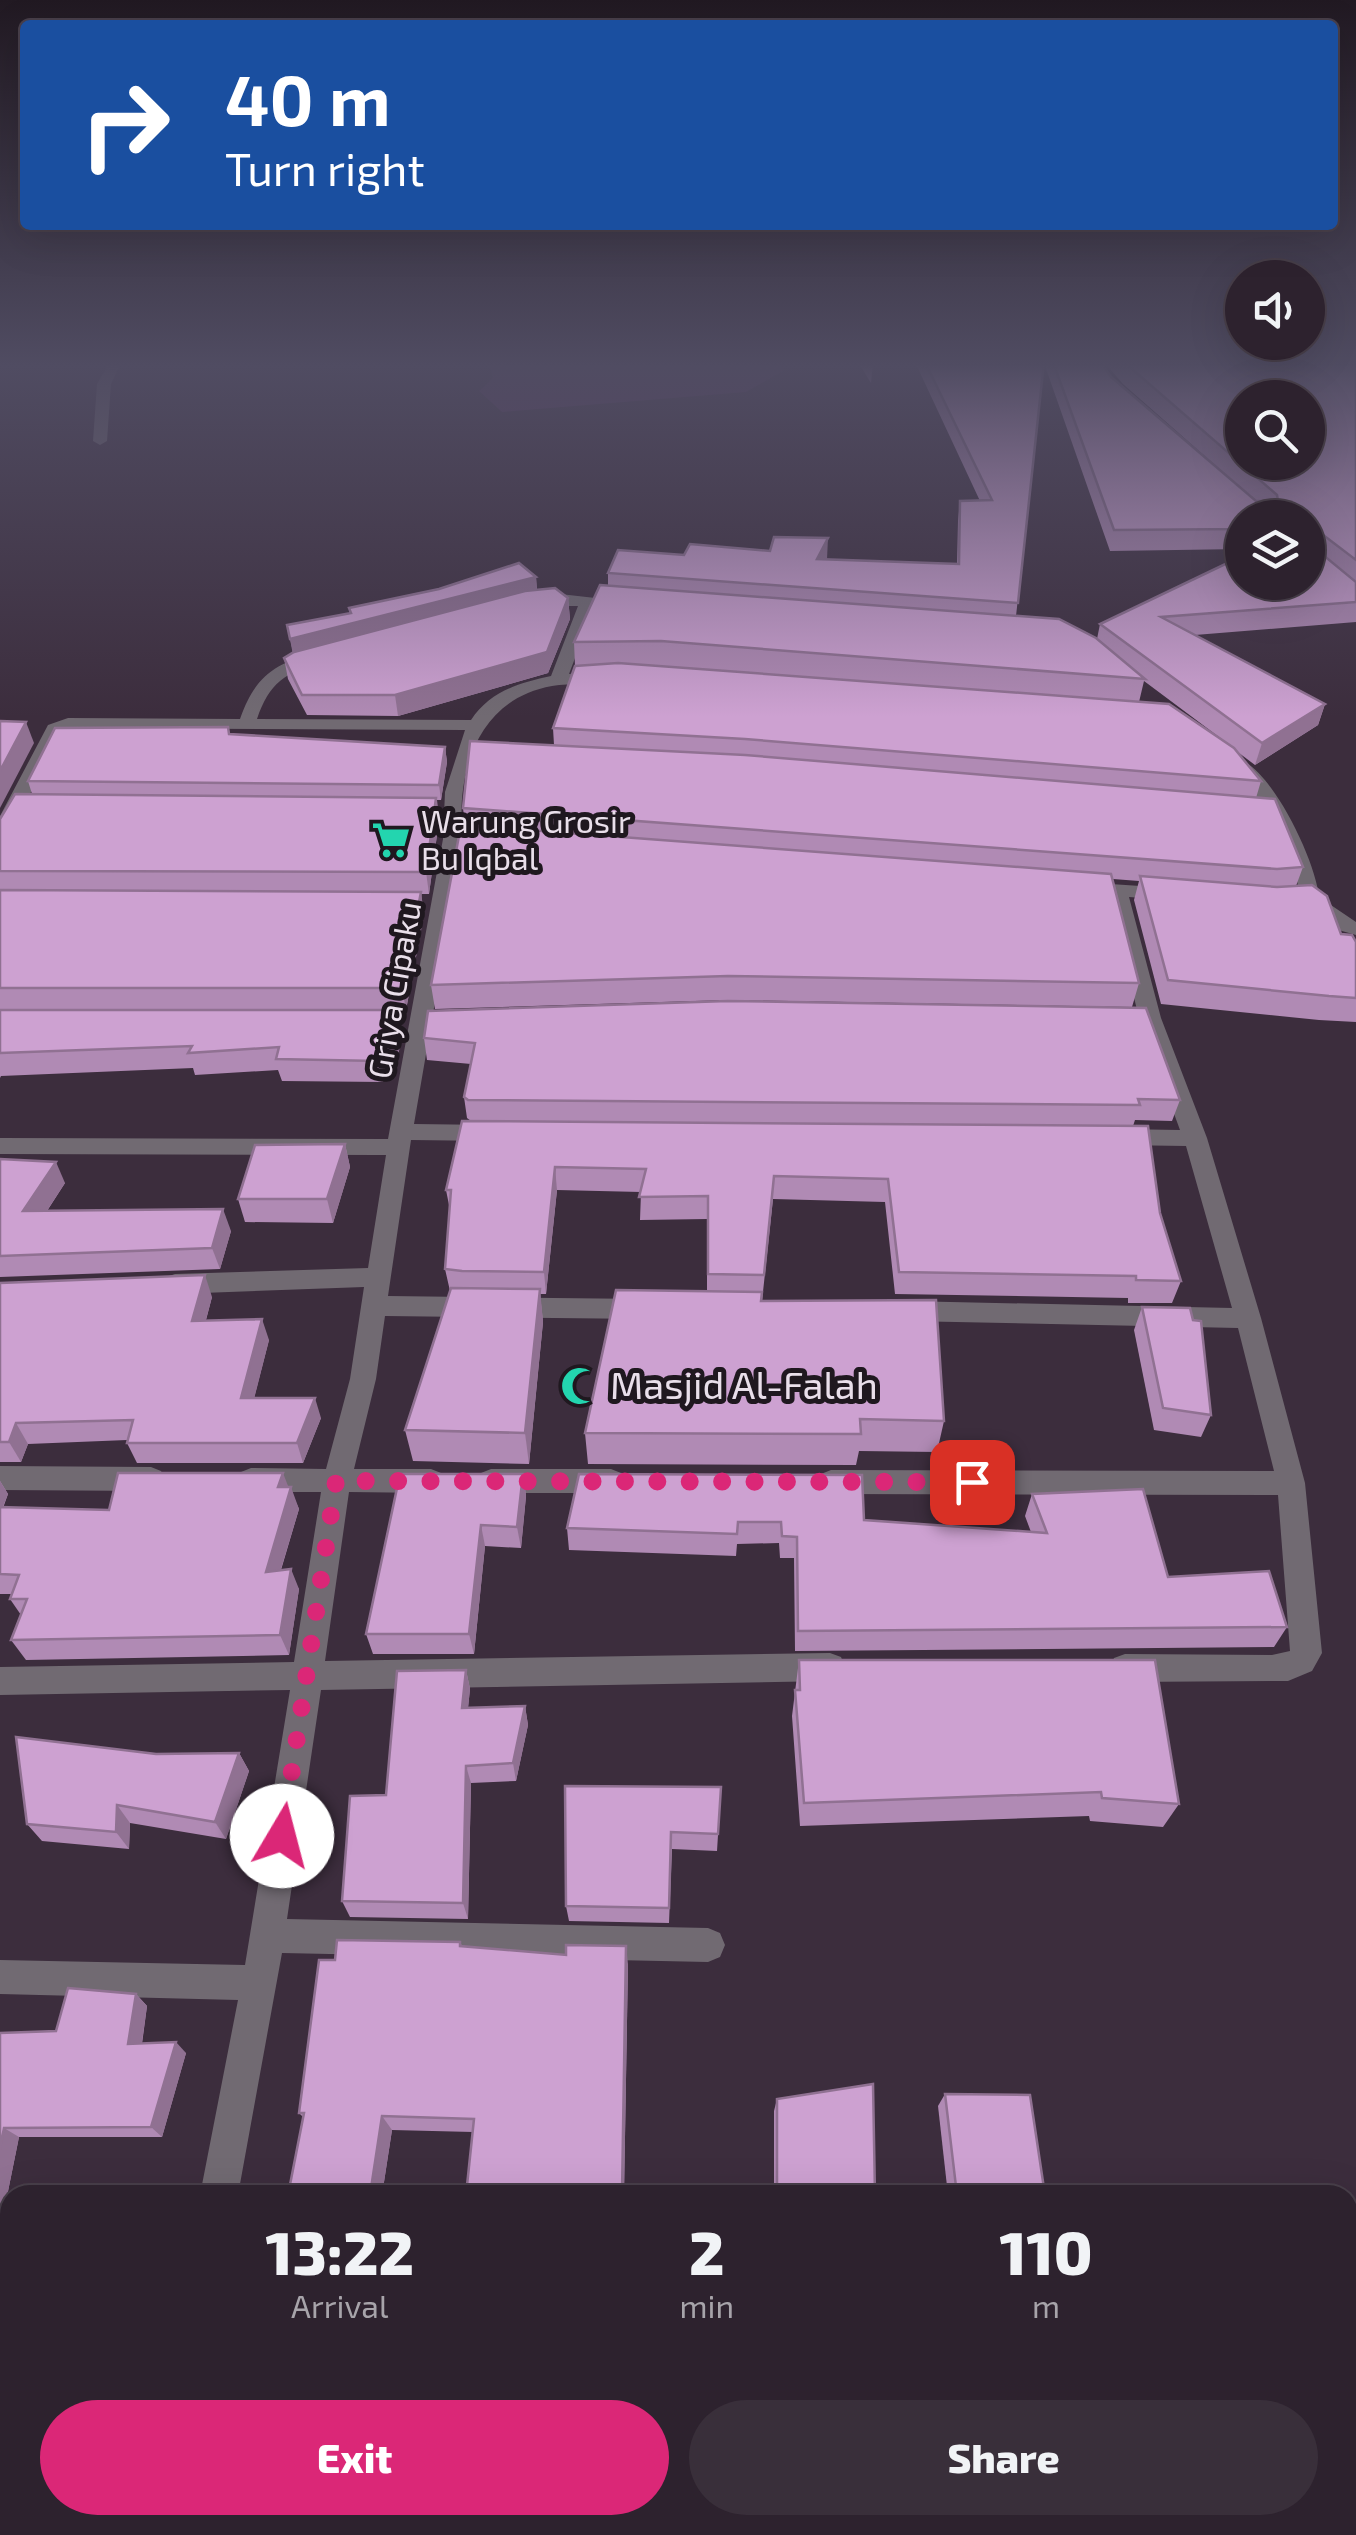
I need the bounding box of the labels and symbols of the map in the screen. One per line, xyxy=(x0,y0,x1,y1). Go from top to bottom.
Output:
place label: Warung Grosir Bu Iqbal xyxy=(421,801,631,876)
supermarket icon: Warung Grosir Bu Iqbal xyxy=(370,819,412,861)
street label: Griya Cipaku xyxy=(359,898,427,1081)
place label: Masjid Al-Falah xyxy=(610,1361,878,1407)
mosque icon: Masjid Al-Falah xyxy=(559,1365,601,1407)
pin xyxy=(930,1440,1015,1525)
position arrow xyxy=(230,1784,334,1888)

